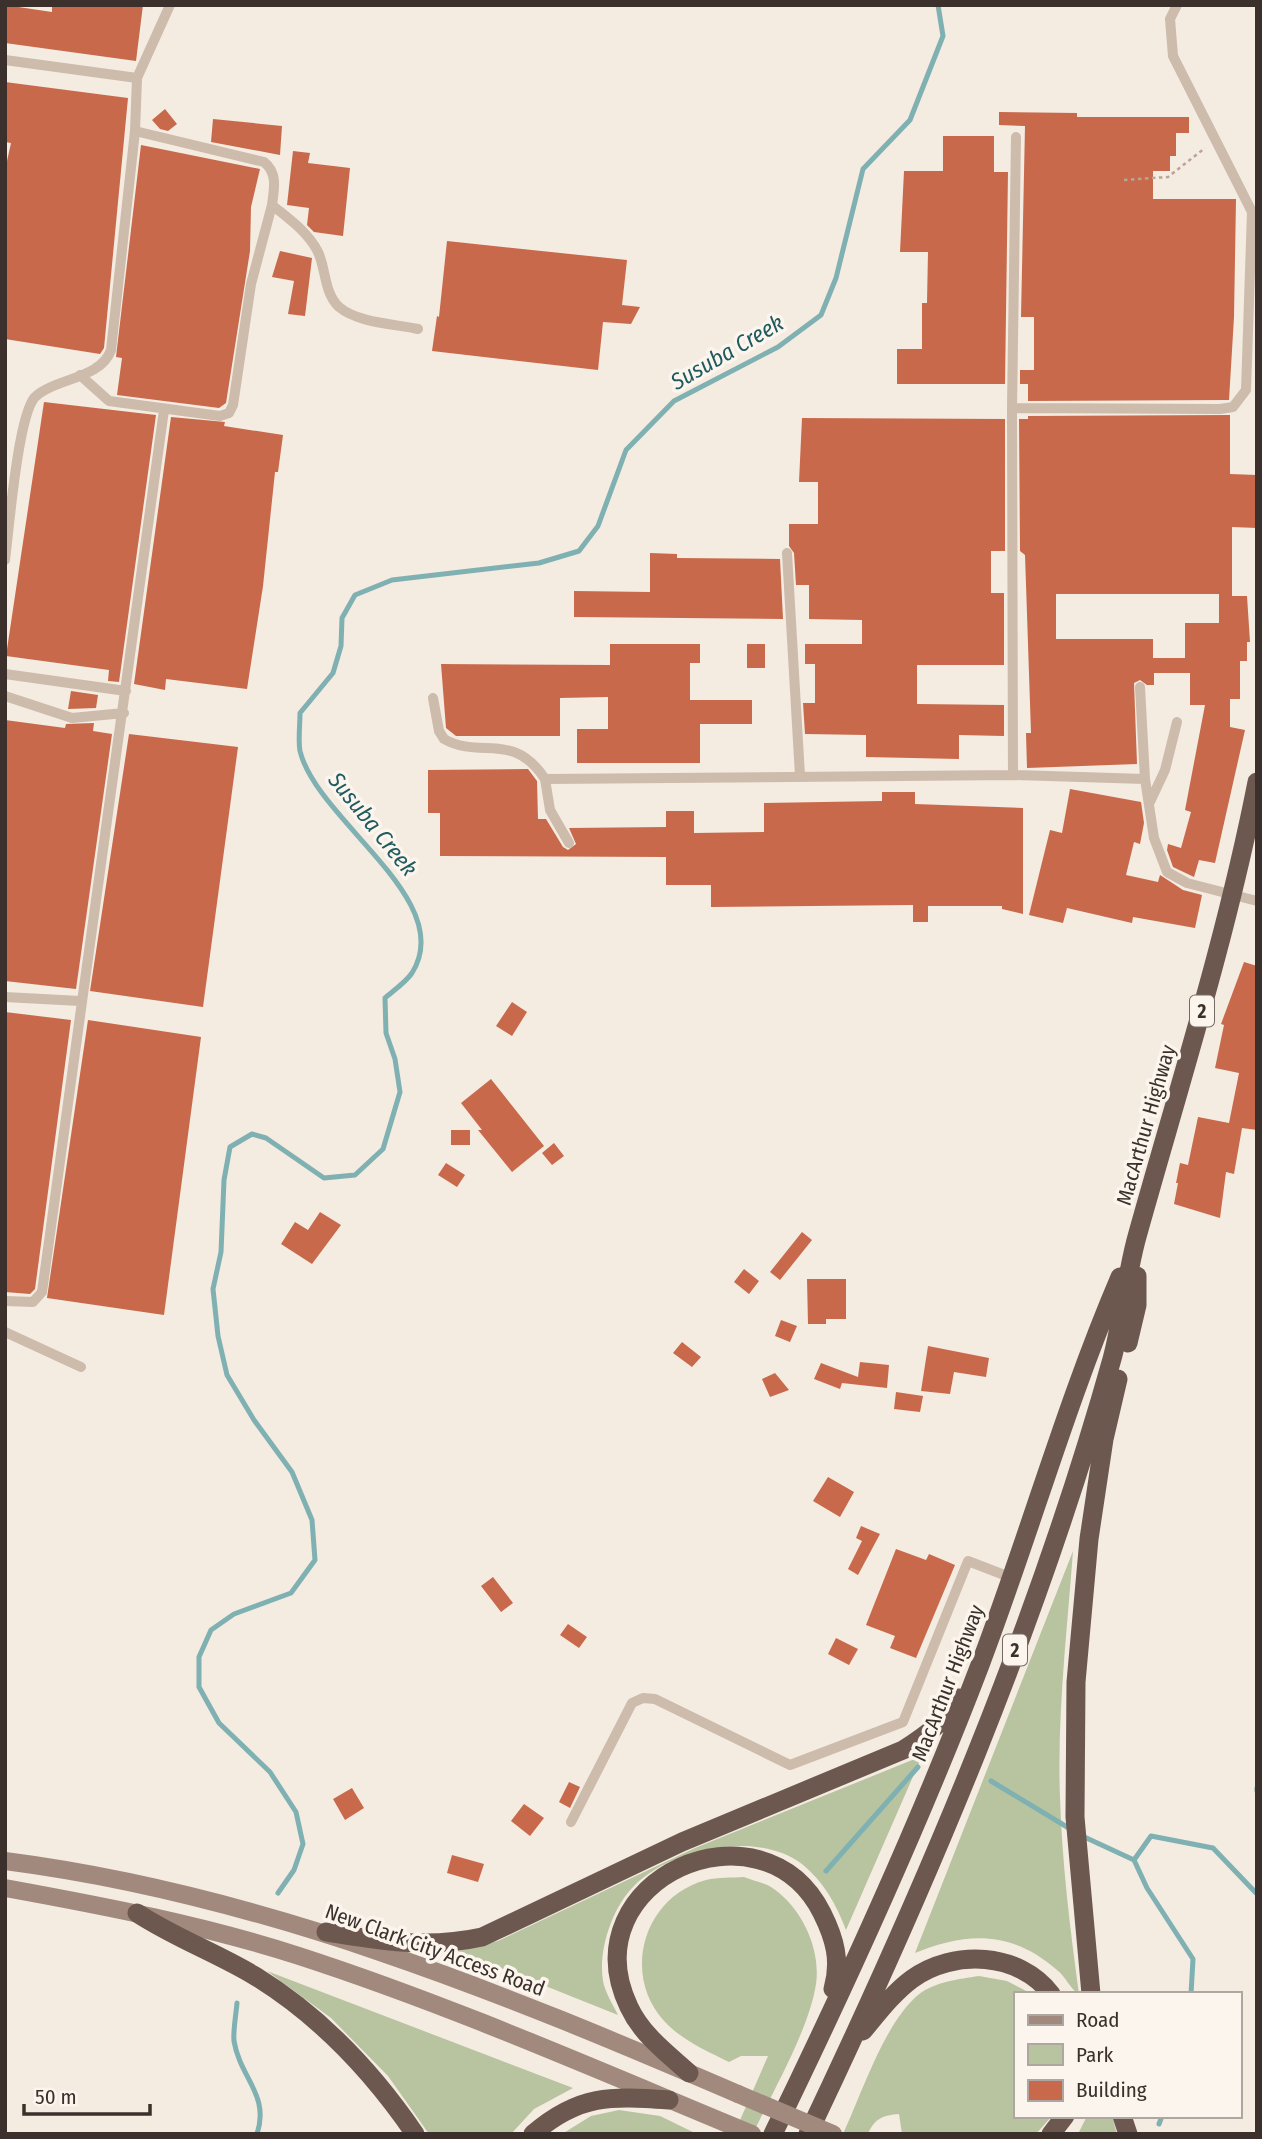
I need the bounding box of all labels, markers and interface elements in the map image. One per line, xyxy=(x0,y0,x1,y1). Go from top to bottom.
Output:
water label: Susuba Creek xyxy=(665,308,788,396)
water label: Susuba Creek xyxy=(322,766,423,882)
road number: 2 xyxy=(1190,995,1214,1026)
street label: MacArthur Highway xyxy=(1111,1041,1181,1208)
street label: MacArthur Highway xyxy=(906,1600,990,1765)
road number: 2 xyxy=(1003,1634,1027,1666)
street label: New Clark City Access Road xyxy=(322,1898,548,2002)
legend xyxy=(1014,1992,1241,2118)
text: Road xyxy=(1076,2007,1120,2033)
text: Park xyxy=(1076,2042,1114,2068)
scale bar xyxy=(24,2072,150,2116)
text: Building xyxy=(1076,2077,1147,2103)
text: 50 m xyxy=(35,2084,77,2110)

